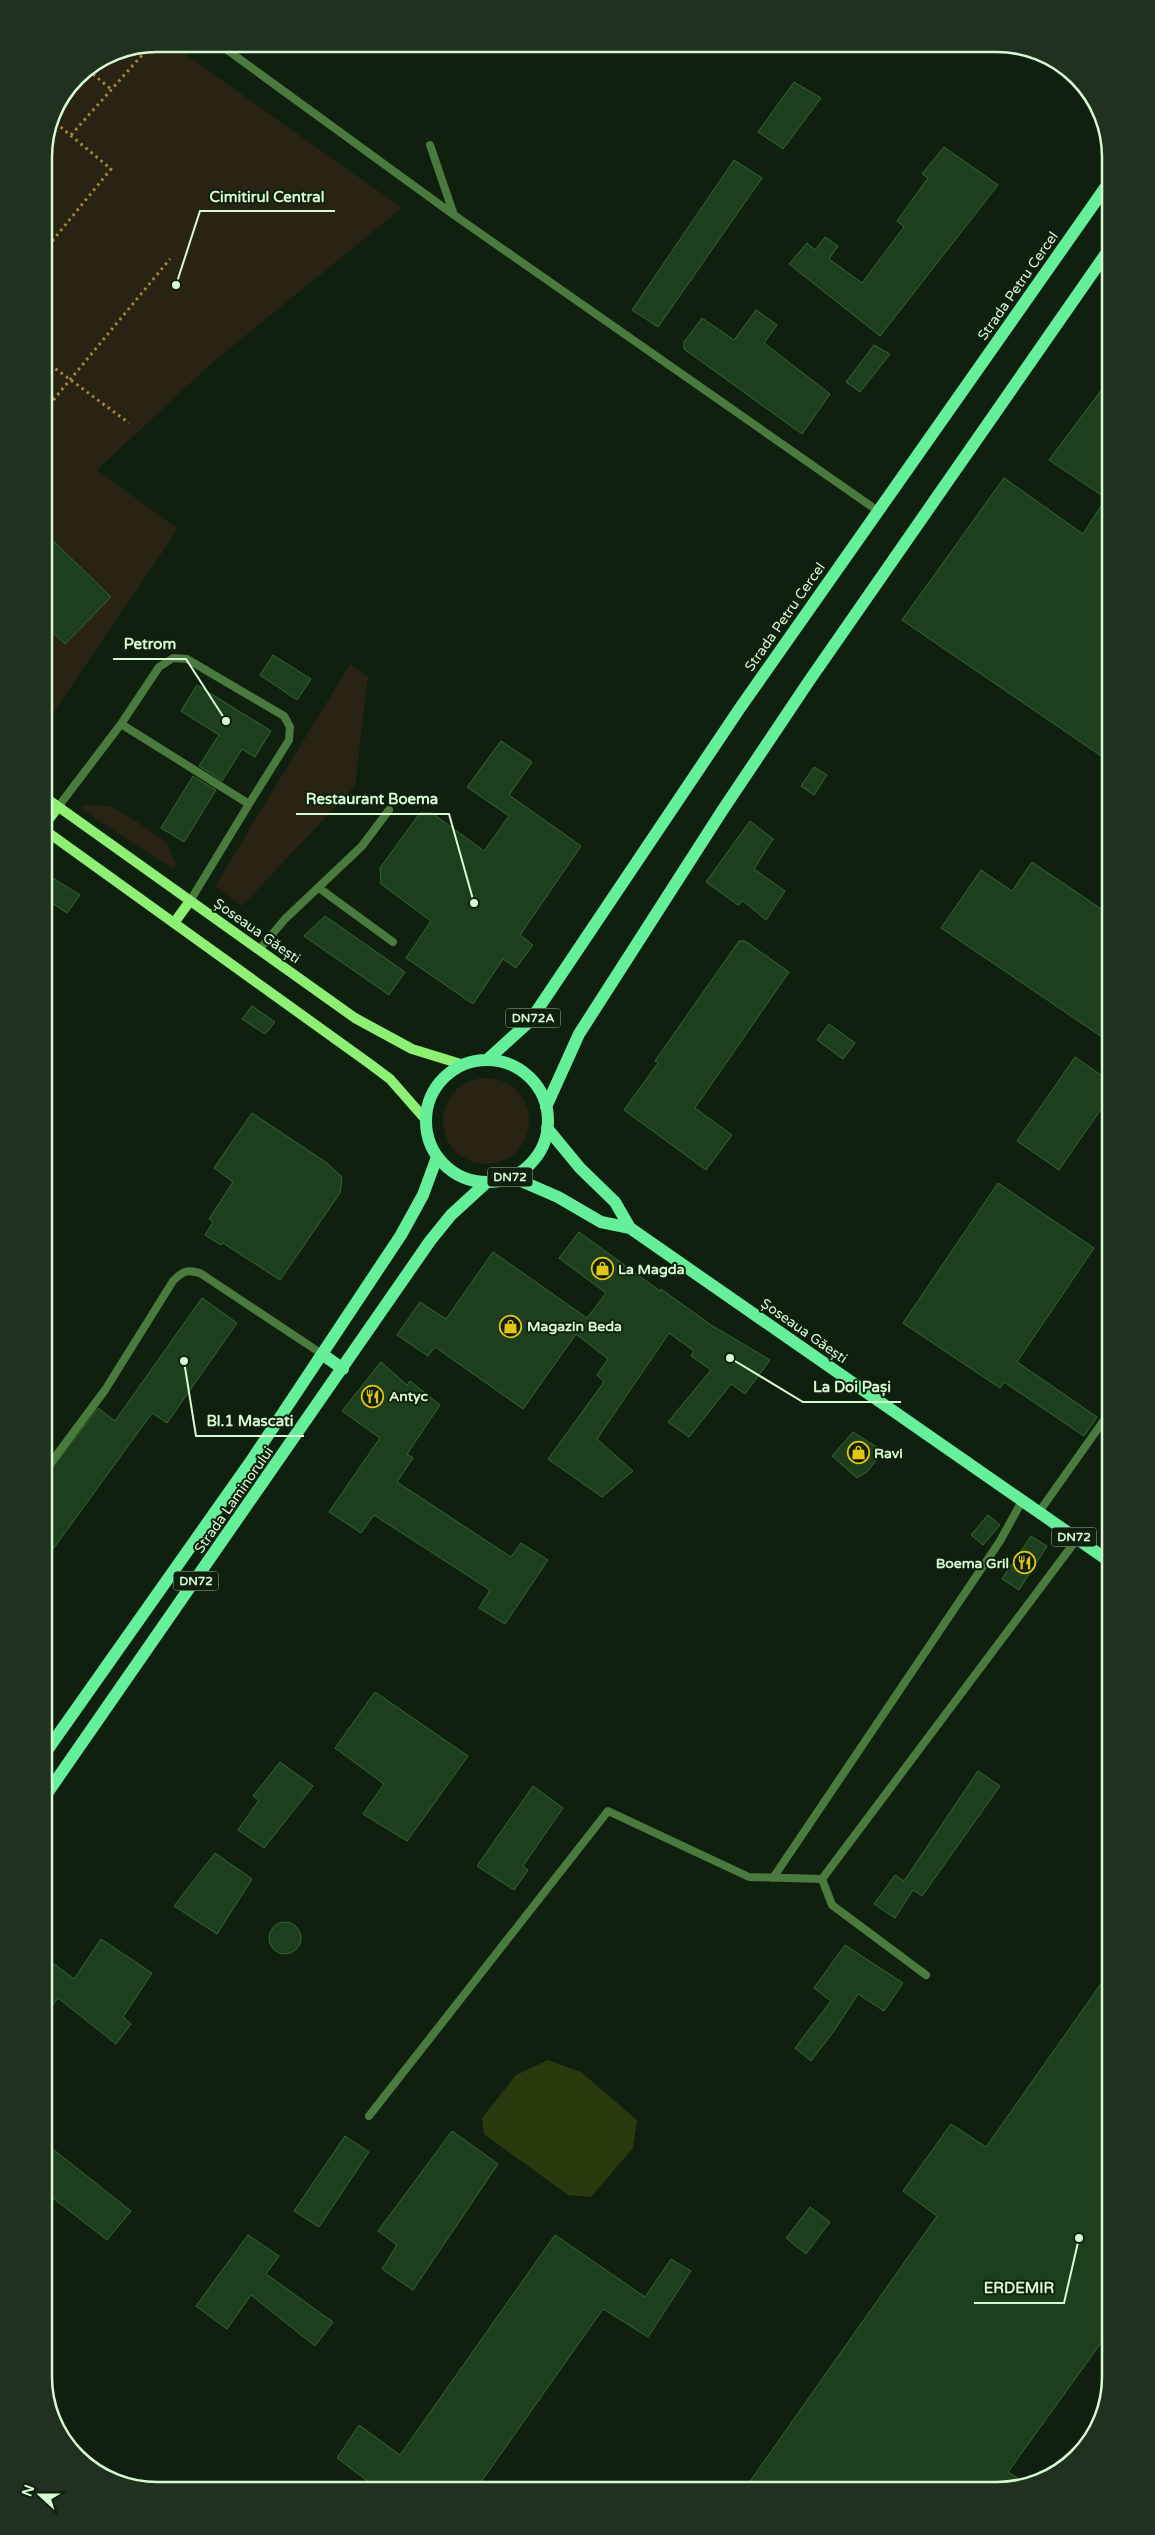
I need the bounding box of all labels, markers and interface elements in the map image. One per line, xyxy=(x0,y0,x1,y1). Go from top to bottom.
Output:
callout: Cimitirul Central xyxy=(200,181,335,211)
text: Cimitirul Central xyxy=(210,188,324,206)
street label: Strada Petru Cercel xyxy=(974,228,1062,344)
street label: Strada Petru Cercel xyxy=(741,559,829,675)
callout: Petrom xyxy=(113,629,186,659)
text: Petrom xyxy=(124,635,176,653)
callout: Restaurant Boema xyxy=(296,784,449,814)
text: Restaurant Boema xyxy=(306,790,438,808)
street label: Șoseaua Găești xyxy=(211,895,303,967)
road number: DN72A xyxy=(506,1008,560,1028)
road number: DN72 xyxy=(488,1168,532,1186)
shop icon: La Magda xyxy=(590,1257,614,1281)
place label: La Magda xyxy=(618,1261,685,1278)
street label: Șoseaua Găești xyxy=(758,1295,850,1367)
shop icon: Magazin Beda xyxy=(499,1314,523,1338)
place label: Magazin Beda xyxy=(527,1318,622,1335)
callout: La Doi Pași xyxy=(803,1372,901,1402)
text: La Doi Pași xyxy=(813,1378,891,1397)
restaurant icon: Antyc xyxy=(361,1384,385,1408)
place label: Antyc xyxy=(389,1388,428,1405)
callout: Bl.1 Mascati xyxy=(196,1406,304,1436)
text: Bl.1 Mascati xyxy=(206,1412,294,1430)
shop icon: Ravi xyxy=(846,1441,870,1465)
street label: Strada Laminorului xyxy=(191,1444,277,1556)
place label: Ravi xyxy=(874,1445,903,1462)
road number: DN72 xyxy=(1052,1528,1096,1546)
restaurant icon: Boema Gril xyxy=(1013,1551,1037,1575)
place label: Boema Gril xyxy=(936,1555,1009,1572)
road number: DN72 xyxy=(174,1572,218,1590)
callout: ERDEMIR xyxy=(974,2273,1064,2303)
text: ERDEMIR xyxy=(984,2279,1054,2297)
north arrow xyxy=(15,2470,65,2520)
text: N xyxy=(18,2482,38,2499)

